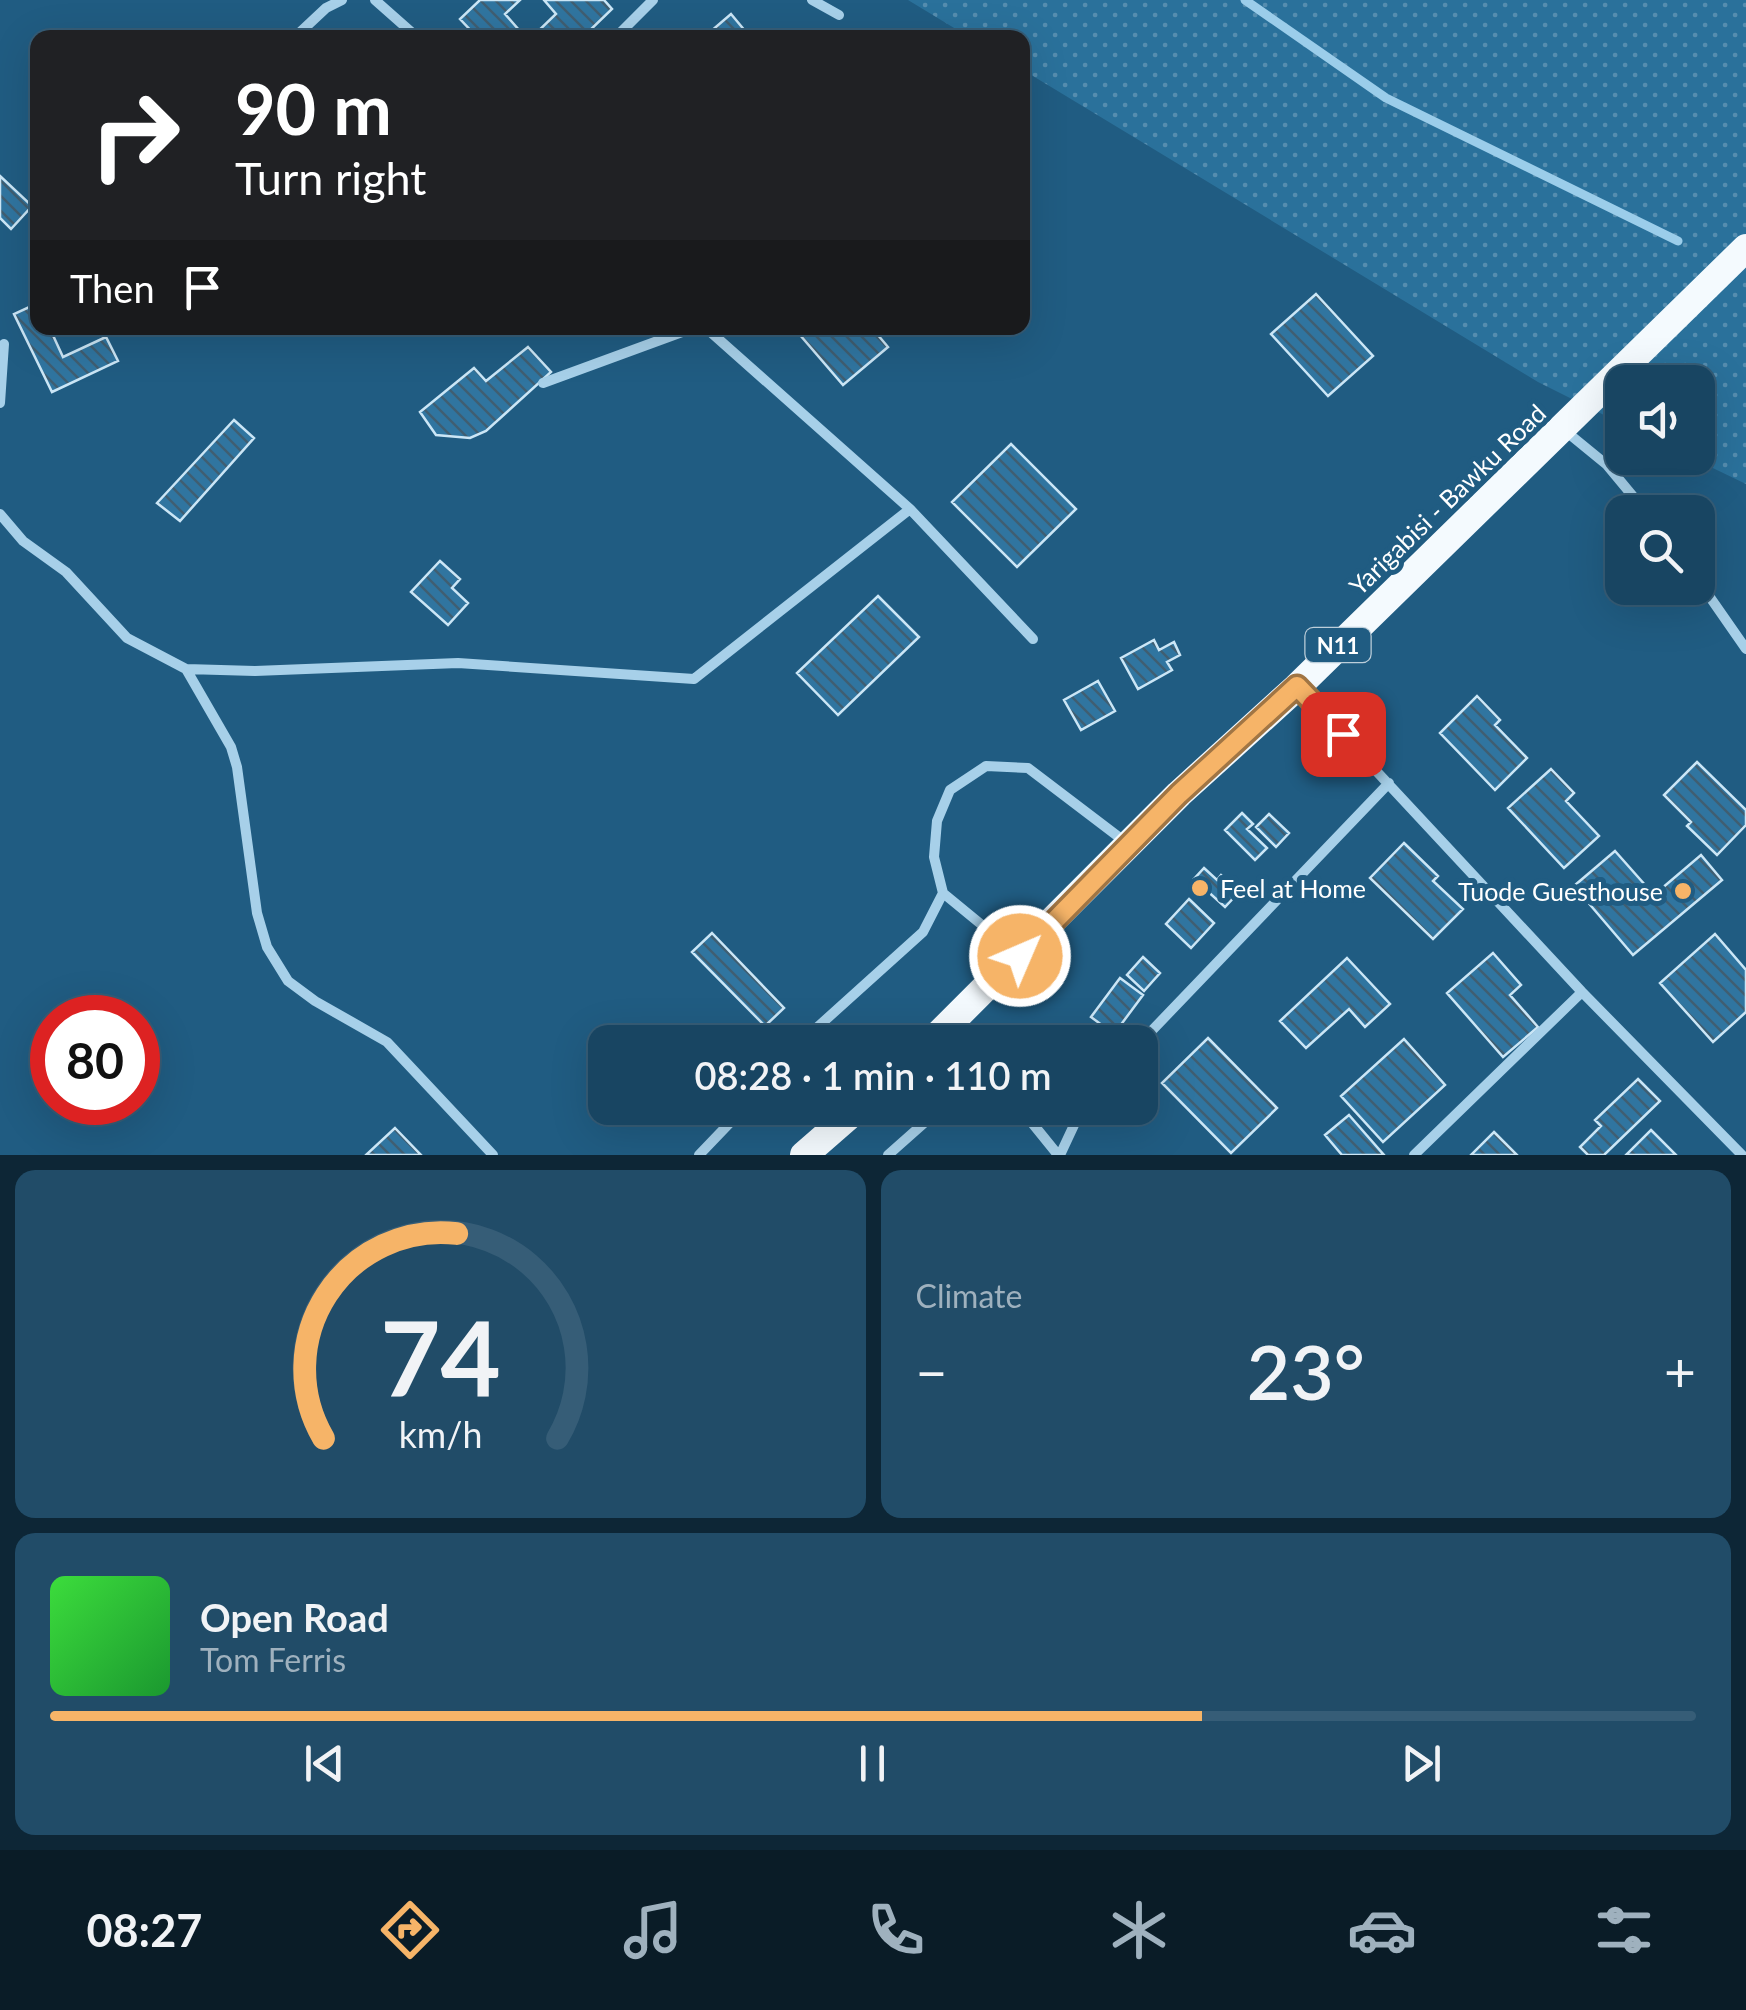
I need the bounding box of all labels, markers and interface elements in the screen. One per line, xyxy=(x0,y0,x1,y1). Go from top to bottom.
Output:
text: 90 m xyxy=(235,66,392,150)
icon: right xyxy=(70,70,200,200)
text: Turn right xyxy=(235,151,426,205)
icon: arrive xyxy=(175,260,230,315)
text: Then xyxy=(70,265,155,311)
map controls xyxy=(1605,365,1715,605)
button: sound xyxy=(1605,365,1715,475)
street label: Yarigabisi - Bawku Road xyxy=(1343,398,1551,600)
button: search xyxy=(1605,495,1715,605)
road number: N11 xyxy=(1306,628,1370,662)
pin xyxy=(1301,692,1386,777)
icon: arrive xyxy=(1316,707,1371,762)
place label: Feel at Home xyxy=(1220,873,1366,903)
place label: Tuode Guesthouse xyxy=(1458,876,1663,906)
marker: Feel at Home xyxy=(1189,877,1211,899)
marker: Tuode Guesthouse xyxy=(1672,880,1694,902)
position arrow xyxy=(968,904,1072,1008)
speed limit sign: 80 xyxy=(30,995,160,1125)
text: 08:28 · 1 min · 110 m xyxy=(695,1052,1051,1098)
text: Climate xyxy=(916,1276,1022,1315)
text: 74 xyxy=(380,1293,501,1418)
text: 23° xyxy=(1247,1326,1365,1416)
text: − xyxy=(916,1338,947,1404)
text: + xyxy=(1664,1338,1696,1404)
text: km/h xyxy=(398,1413,482,1456)
text: Open Road xyxy=(200,1594,389,1640)
text: Tom Ferris xyxy=(200,1640,346,1679)
icon: previous xyxy=(297,1736,352,1791)
icon: pause xyxy=(845,1736,900,1791)
icon: next xyxy=(1394,1736,1449,1791)
icon: directions xyxy=(375,1895,445,1965)
icon: music xyxy=(618,1895,688,1965)
icon: phone xyxy=(861,1895,931,1965)
icon: climate xyxy=(1104,1895,1174,1965)
icon: car xyxy=(1347,1895,1417,1965)
icon: filters xyxy=(1589,1895,1659,1965)
text: 08:27 xyxy=(86,1903,202,1957)

